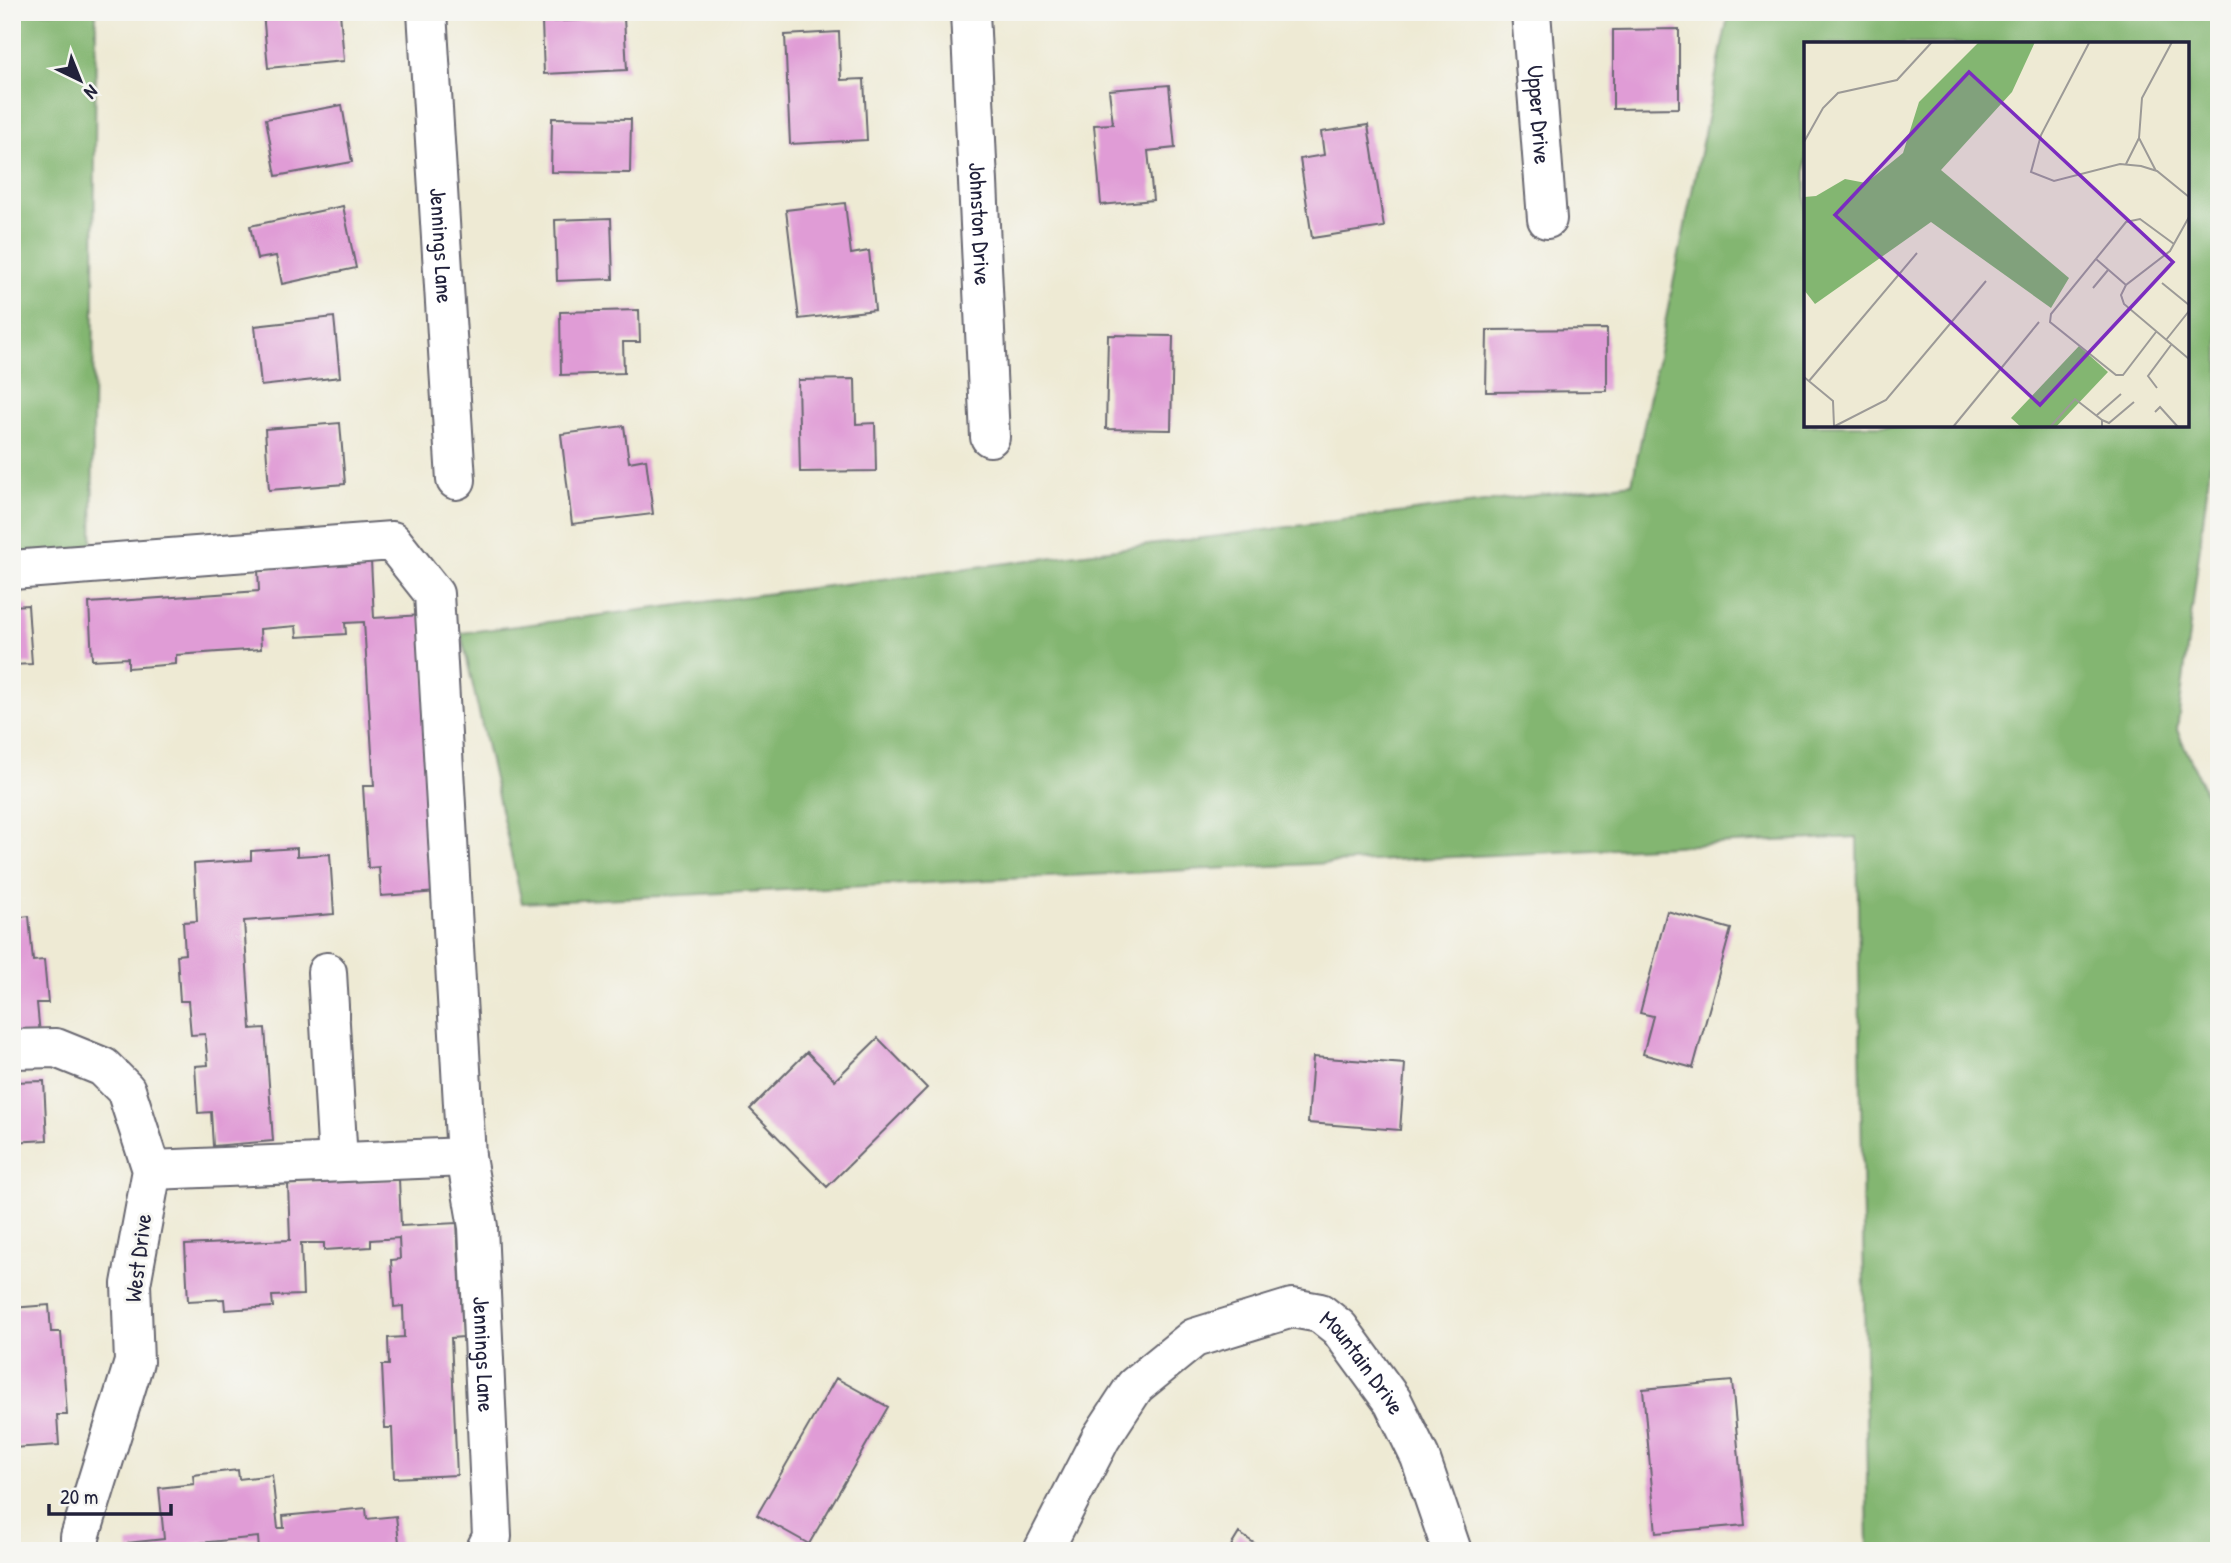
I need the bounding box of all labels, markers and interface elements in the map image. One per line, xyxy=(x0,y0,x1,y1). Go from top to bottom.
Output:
inset map xyxy=(1804,42,2189,427)
north arrow xyxy=(46,46,116,116)
street label: Upper Drive xyxy=(1520,64,1559,165)
text: N xyxy=(79,79,104,105)
street label: Johnston Drive xyxy=(962,162,999,286)
street label: Jennings Lane xyxy=(423,187,461,304)
street label: West Drive xyxy=(117,1212,158,1304)
street label: Jennings Lane xyxy=(466,1296,502,1413)
street label: Mountain Drive xyxy=(1314,1303,1413,1419)
scale bar xyxy=(49,1472,172,1516)
text: 20 m xyxy=(60,1482,98,1511)

